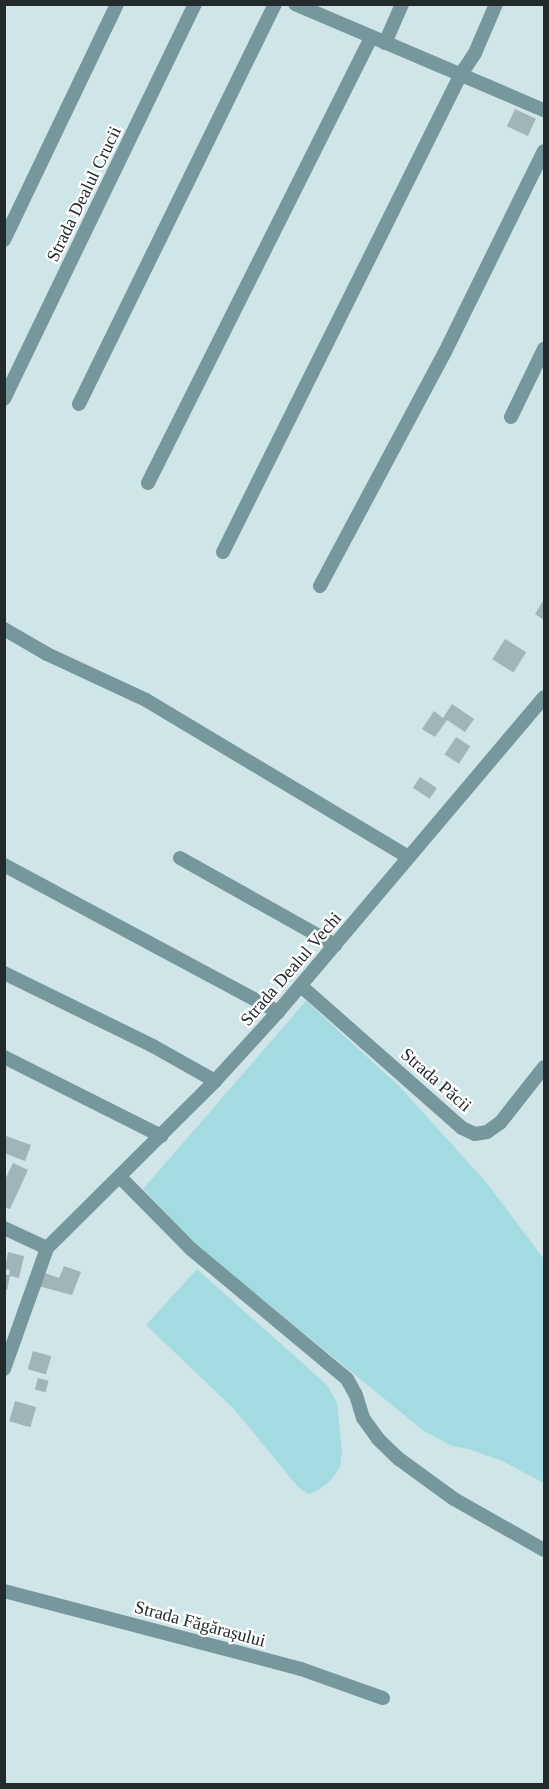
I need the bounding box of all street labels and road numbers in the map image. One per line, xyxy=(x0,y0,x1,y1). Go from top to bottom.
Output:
street label: Strada Dealul Crucii xyxy=(42,123,126,265)
street label: Strada Dealul Vechi xyxy=(236,908,346,1030)
street label: Strada Păcii xyxy=(396,1043,476,1117)
street label: Strada Făgărașului xyxy=(132,1596,268,1652)

